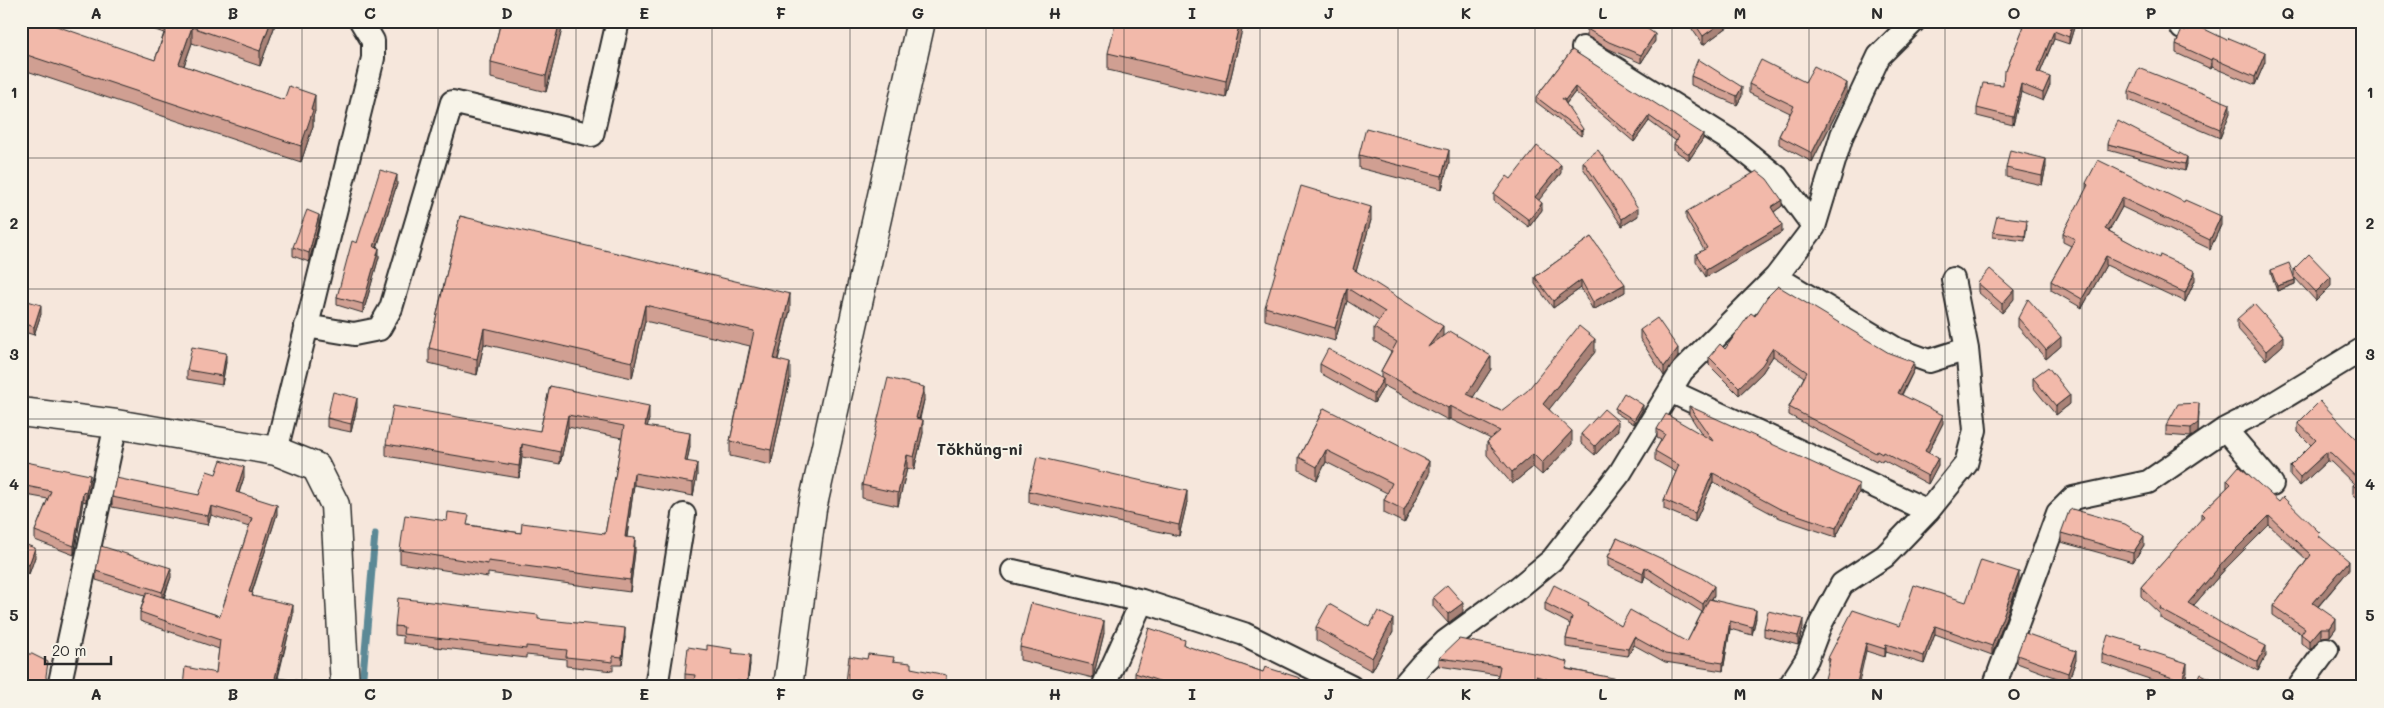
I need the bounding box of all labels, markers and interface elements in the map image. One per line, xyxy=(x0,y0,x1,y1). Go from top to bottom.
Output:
text: A xyxy=(90,2,102,23)
text: B xyxy=(228,2,238,23)
text: C xyxy=(364,2,376,23)
text: D xyxy=(501,2,513,23)
text: E xyxy=(639,2,649,23)
text: F xyxy=(776,2,786,23)
text: G xyxy=(912,2,924,23)
text: H xyxy=(1049,2,1061,23)
text: I xyxy=(1188,2,1196,23)
text: J xyxy=(1324,2,1334,23)
text: K xyxy=(1461,2,1471,23)
text: L xyxy=(1598,2,1608,23)
text: M xyxy=(1734,2,1746,23)
text: N xyxy=(1871,2,1883,23)
text: O xyxy=(2008,2,2021,23)
text: P xyxy=(2146,2,2157,23)
text: Q xyxy=(2282,2,2295,23)
text: 1 xyxy=(10,81,18,102)
text: 1 xyxy=(2366,81,2374,102)
text: 2 xyxy=(10,212,19,233)
text: 2 xyxy=(2366,212,2375,233)
text: 3 xyxy=(9,343,19,364)
text: 3 xyxy=(2365,343,2375,364)
district label: Tŏkhŭng-ni xyxy=(937,438,1023,459)
text: 4 xyxy=(9,473,19,494)
text: 4 xyxy=(2365,473,2375,494)
text: 5 xyxy=(9,604,19,625)
text: 5 xyxy=(2365,604,2375,625)
scale bar xyxy=(45,633,111,665)
text: 20 m xyxy=(52,640,86,660)
text: A xyxy=(90,683,102,704)
text: B xyxy=(228,683,238,704)
text: C xyxy=(364,683,376,704)
text: D xyxy=(501,683,513,704)
text: E xyxy=(639,683,649,704)
text: F xyxy=(776,683,786,704)
text: G xyxy=(912,683,924,704)
text: H xyxy=(1049,683,1061,704)
text: I xyxy=(1188,683,1196,704)
text: J xyxy=(1324,683,1334,704)
text: K xyxy=(1461,683,1471,704)
text: L xyxy=(1598,683,1608,704)
text: M xyxy=(1734,683,1746,704)
text: N xyxy=(1871,683,1883,704)
text: O xyxy=(2008,683,2021,704)
text: P xyxy=(2146,683,2157,704)
text: Q xyxy=(2282,683,2295,704)

